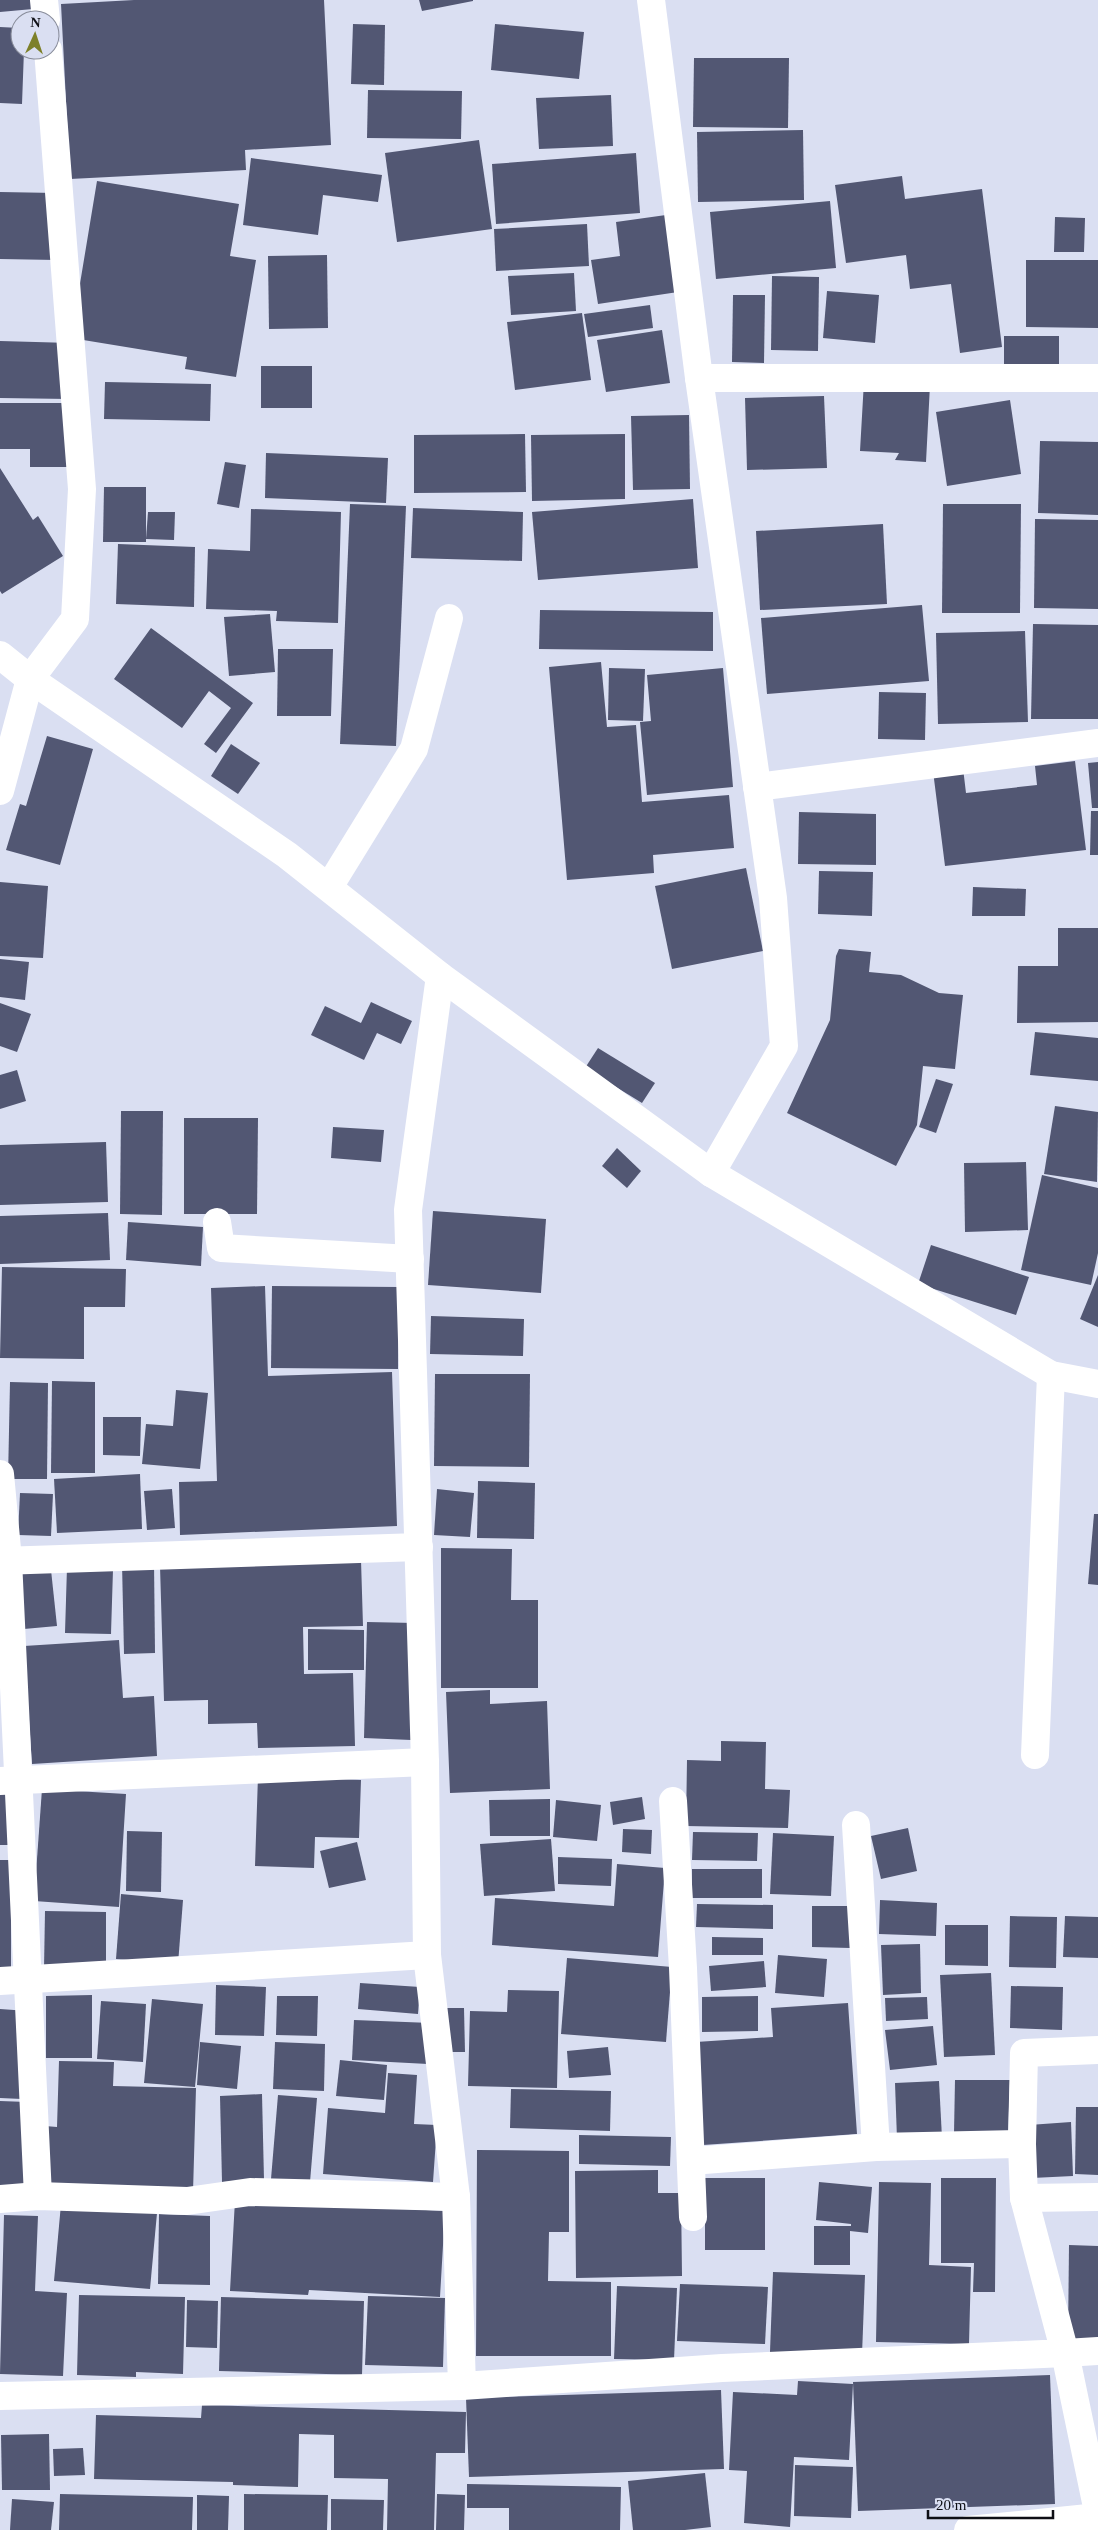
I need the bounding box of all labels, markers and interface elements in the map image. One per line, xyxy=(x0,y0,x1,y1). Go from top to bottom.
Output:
north arrow xyxy=(10,10,60,60)
text: N xyxy=(30,15,41,30)
scale bar xyxy=(928,2488,1053,2520)
text: 20 m xyxy=(936,2497,967,2513)

